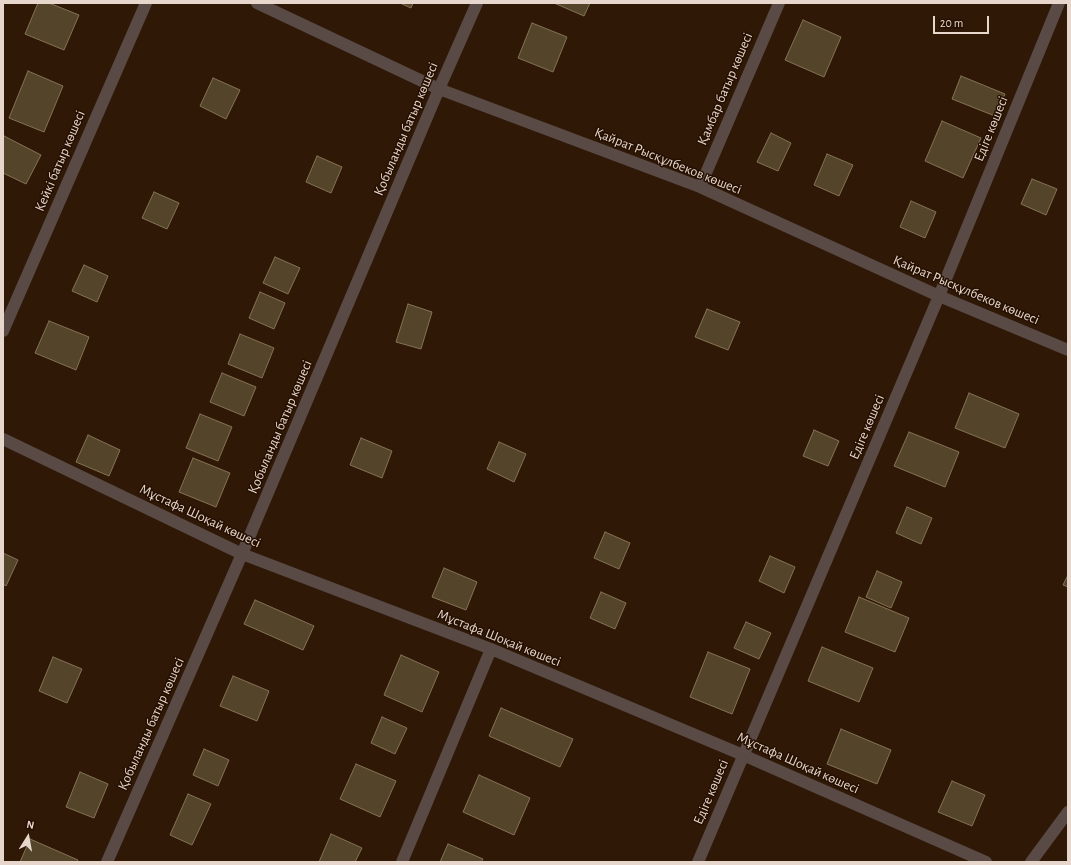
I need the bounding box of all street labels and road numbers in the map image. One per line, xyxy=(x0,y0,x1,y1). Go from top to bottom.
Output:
street label: Қамбар батыр көшесі xyxy=(694,30,756,148)
street label: Қобыланды батыр көшесі xyxy=(370,60,442,198)
street label: Едіге көшесі xyxy=(970,94,1012,164)
street label: Кейкі батыр көшесі xyxy=(31,108,89,214)
street label: Қайрат Рысқұлбеков көшесі xyxy=(592,124,744,198)
street label: Қайрат Рысқұлбеков көшесі xyxy=(890,252,1042,328)
street label: Қобыланды батыр көшесі xyxy=(244,358,316,496)
street label: Едіге көшесі xyxy=(846,392,888,462)
street label: Мұстафа Шоқай көшесі xyxy=(137,481,263,551)
street label: Мұстафа Шоқай көшесі xyxy=(435,606,563,670)
street label: Қобыланды батыр көшесі xyxy=(114,655,188,793)
street label: Мұстафа Шоқай көшесі xyxy=(734,728,862,798)
street label: Едіге көшесі xyxy=(690,757,732,827)

